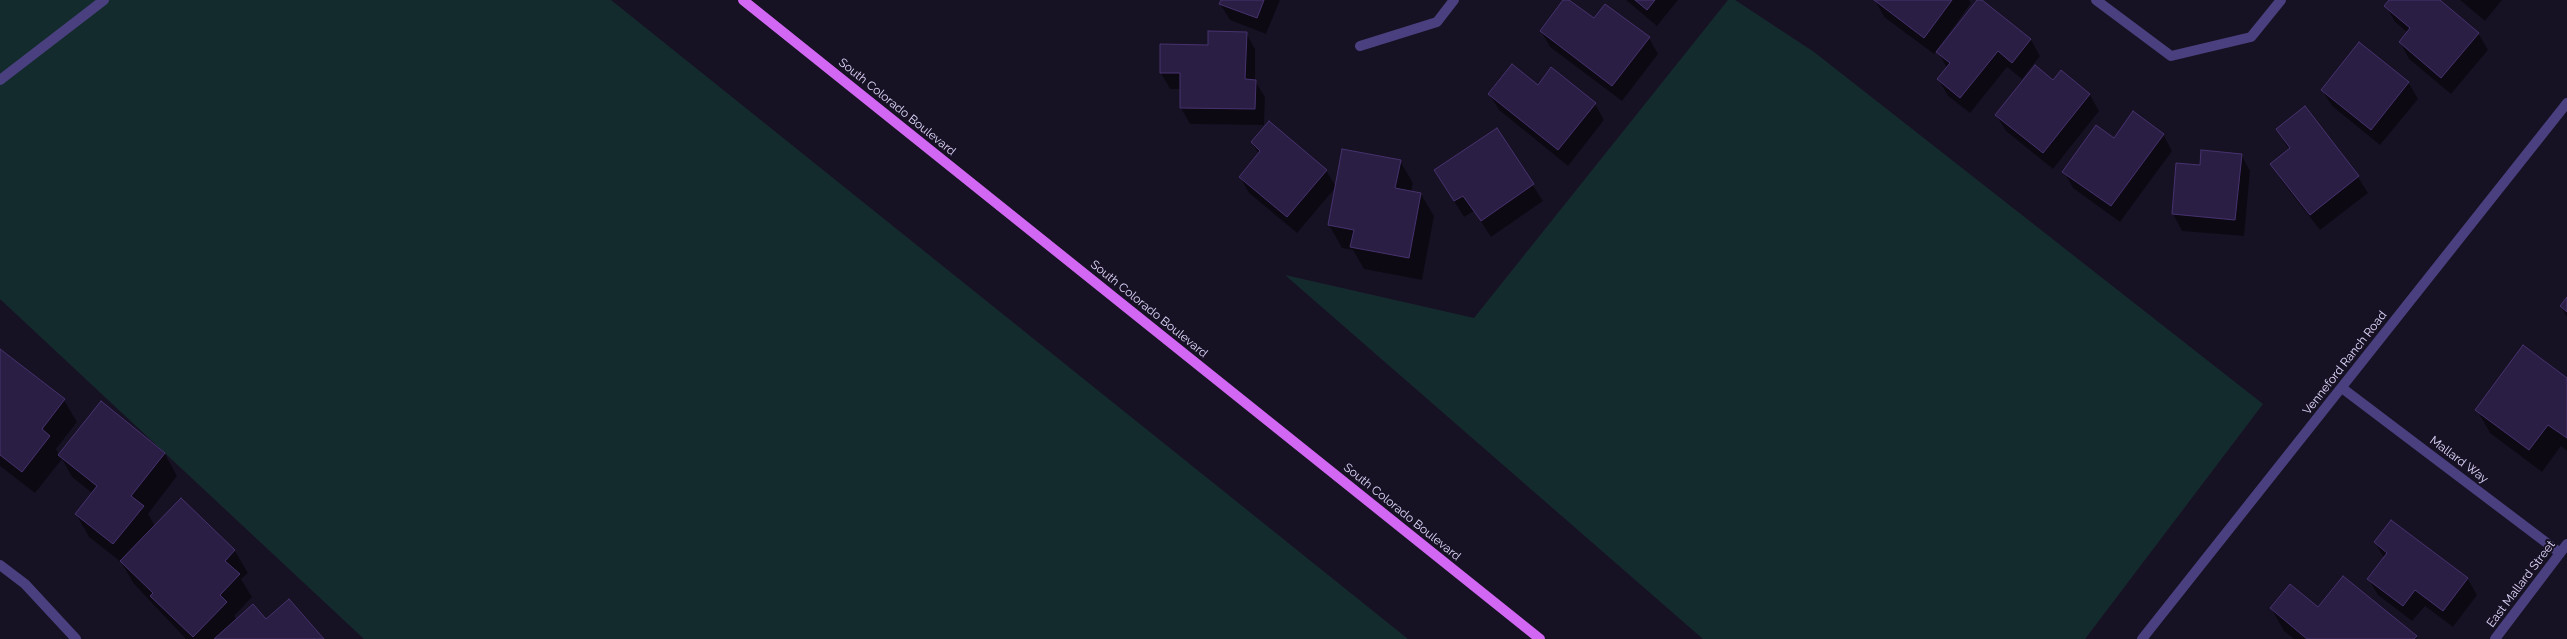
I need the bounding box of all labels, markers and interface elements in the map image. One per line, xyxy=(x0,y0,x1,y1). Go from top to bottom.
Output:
street label: South Colorado Boulevard xyxy=(836,55,958,159)
street label: South Colorado Boulevard xyxy=(1088,257,1210,361)
street label: Venneford Ranch Road xyxy=(2300,308,2390,418)
street label: Mallard Way xyxy=(2427,433,2491,487)
street label: South Colorado Boulevard xyxy=(1341,460,1463,564)
street label: East Mallard Street xyxy=(2484,538,2558,630)

